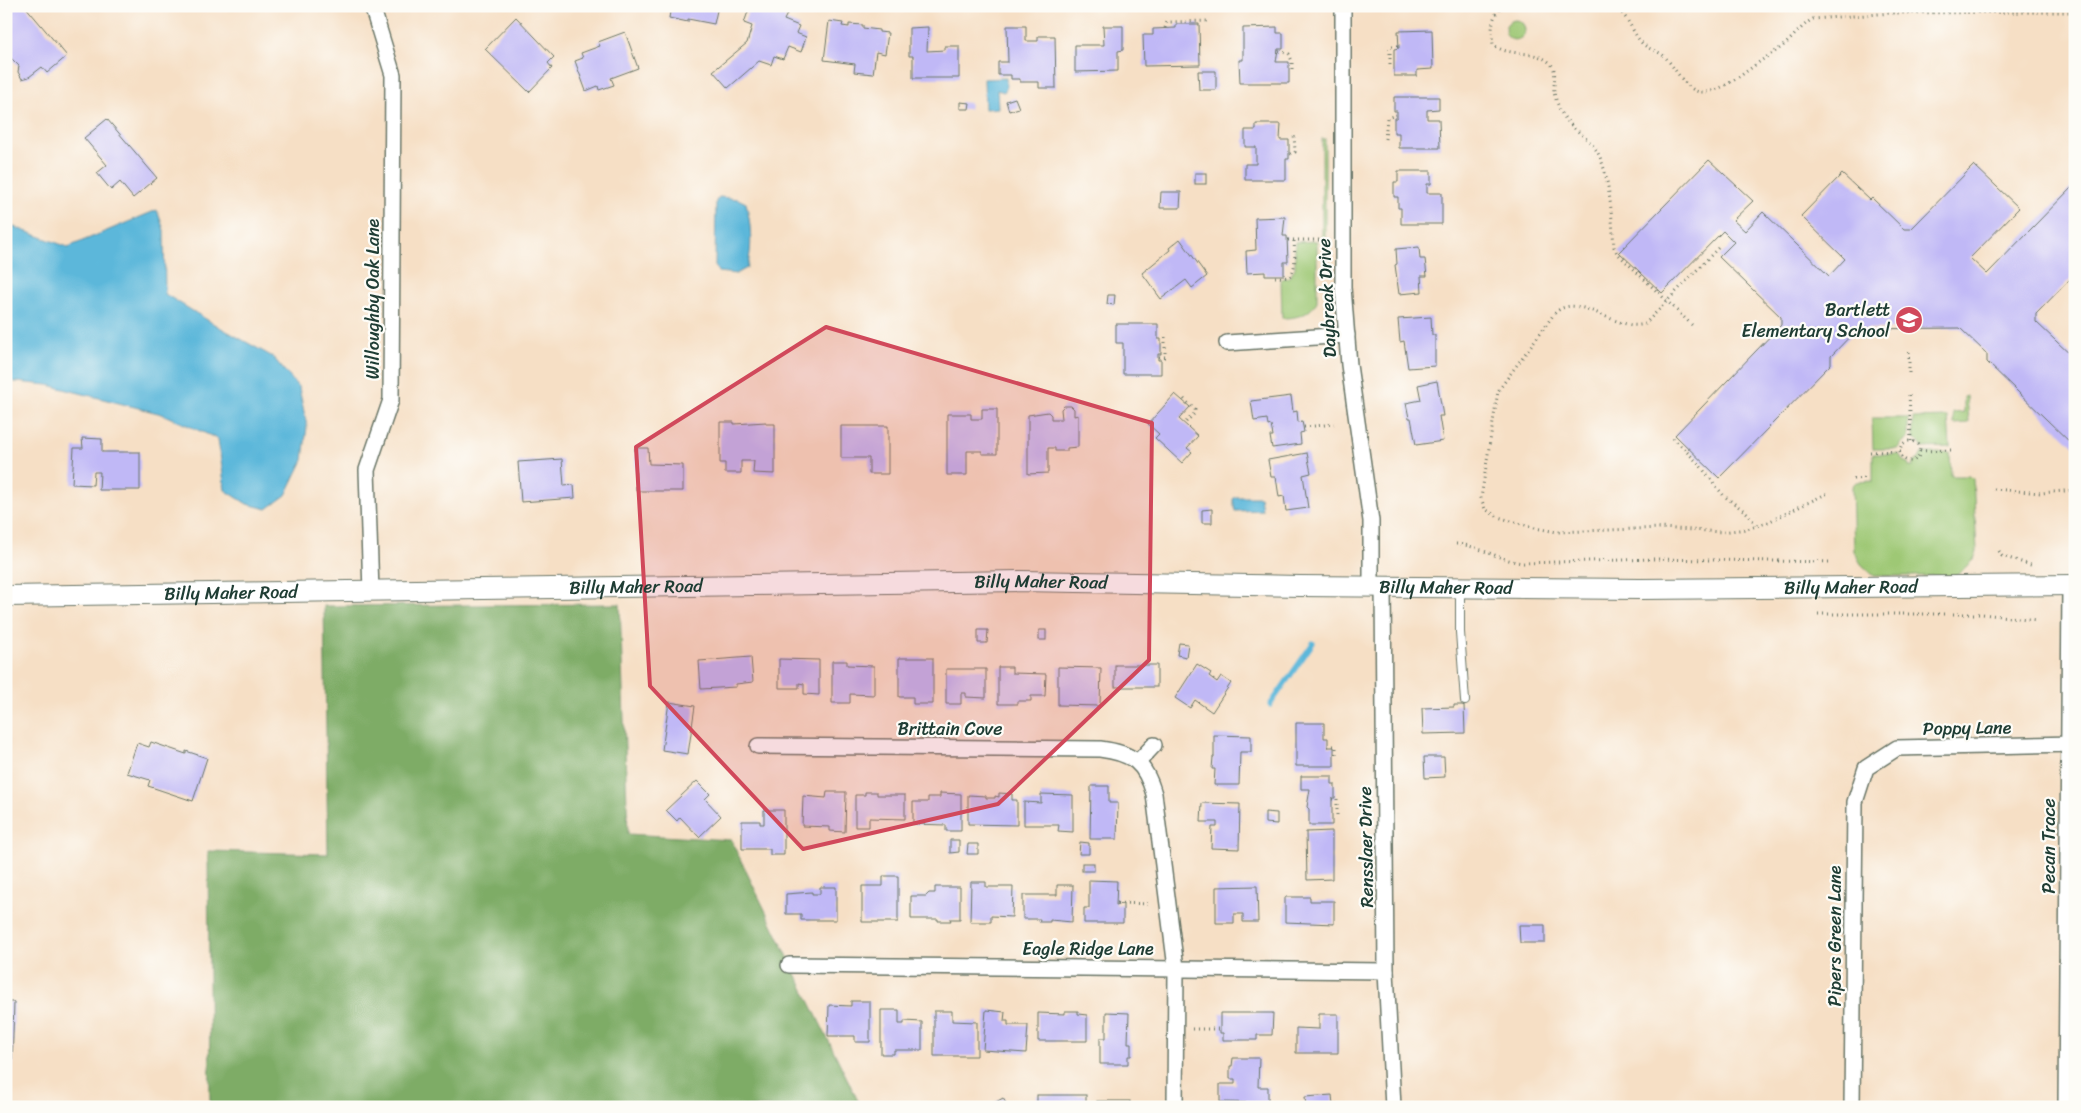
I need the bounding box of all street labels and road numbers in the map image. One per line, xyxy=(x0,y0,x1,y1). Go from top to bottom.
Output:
street label: Willoughby Oak Lane xyxy=(357,218,389,379)
street label: Daybreak Drive xyxy=(1308,238,1346,358)
street label: Billy Maher Road xyxy=(974,565,1109,599)
street label: Billy Maher Road xyxy=(569,570,704,604)
street label: Billy Maher Road xyxy=(1784,570,1919,604)
street label: Billy Maher Road xyxy=(1379,571,1514,604)
street label: Billy Maher Road xyxy=(164,576,300,610)
street label: Poppy Lane xyxy=(1922,711,2012,745)
street label: Brittain Cove xyxy=(898,713,1002,745)
street label: Rensslaer Drive xyxy=(1349,786,1383,908)
street label: Pecan Trace xyxy=(2033,798,2065,894)
street label: Pipers Green Lane xyxy=(1819,865,1851,1006)
street label: Eagle Ridge Lane xyxy=(1022,933,1154,965)

